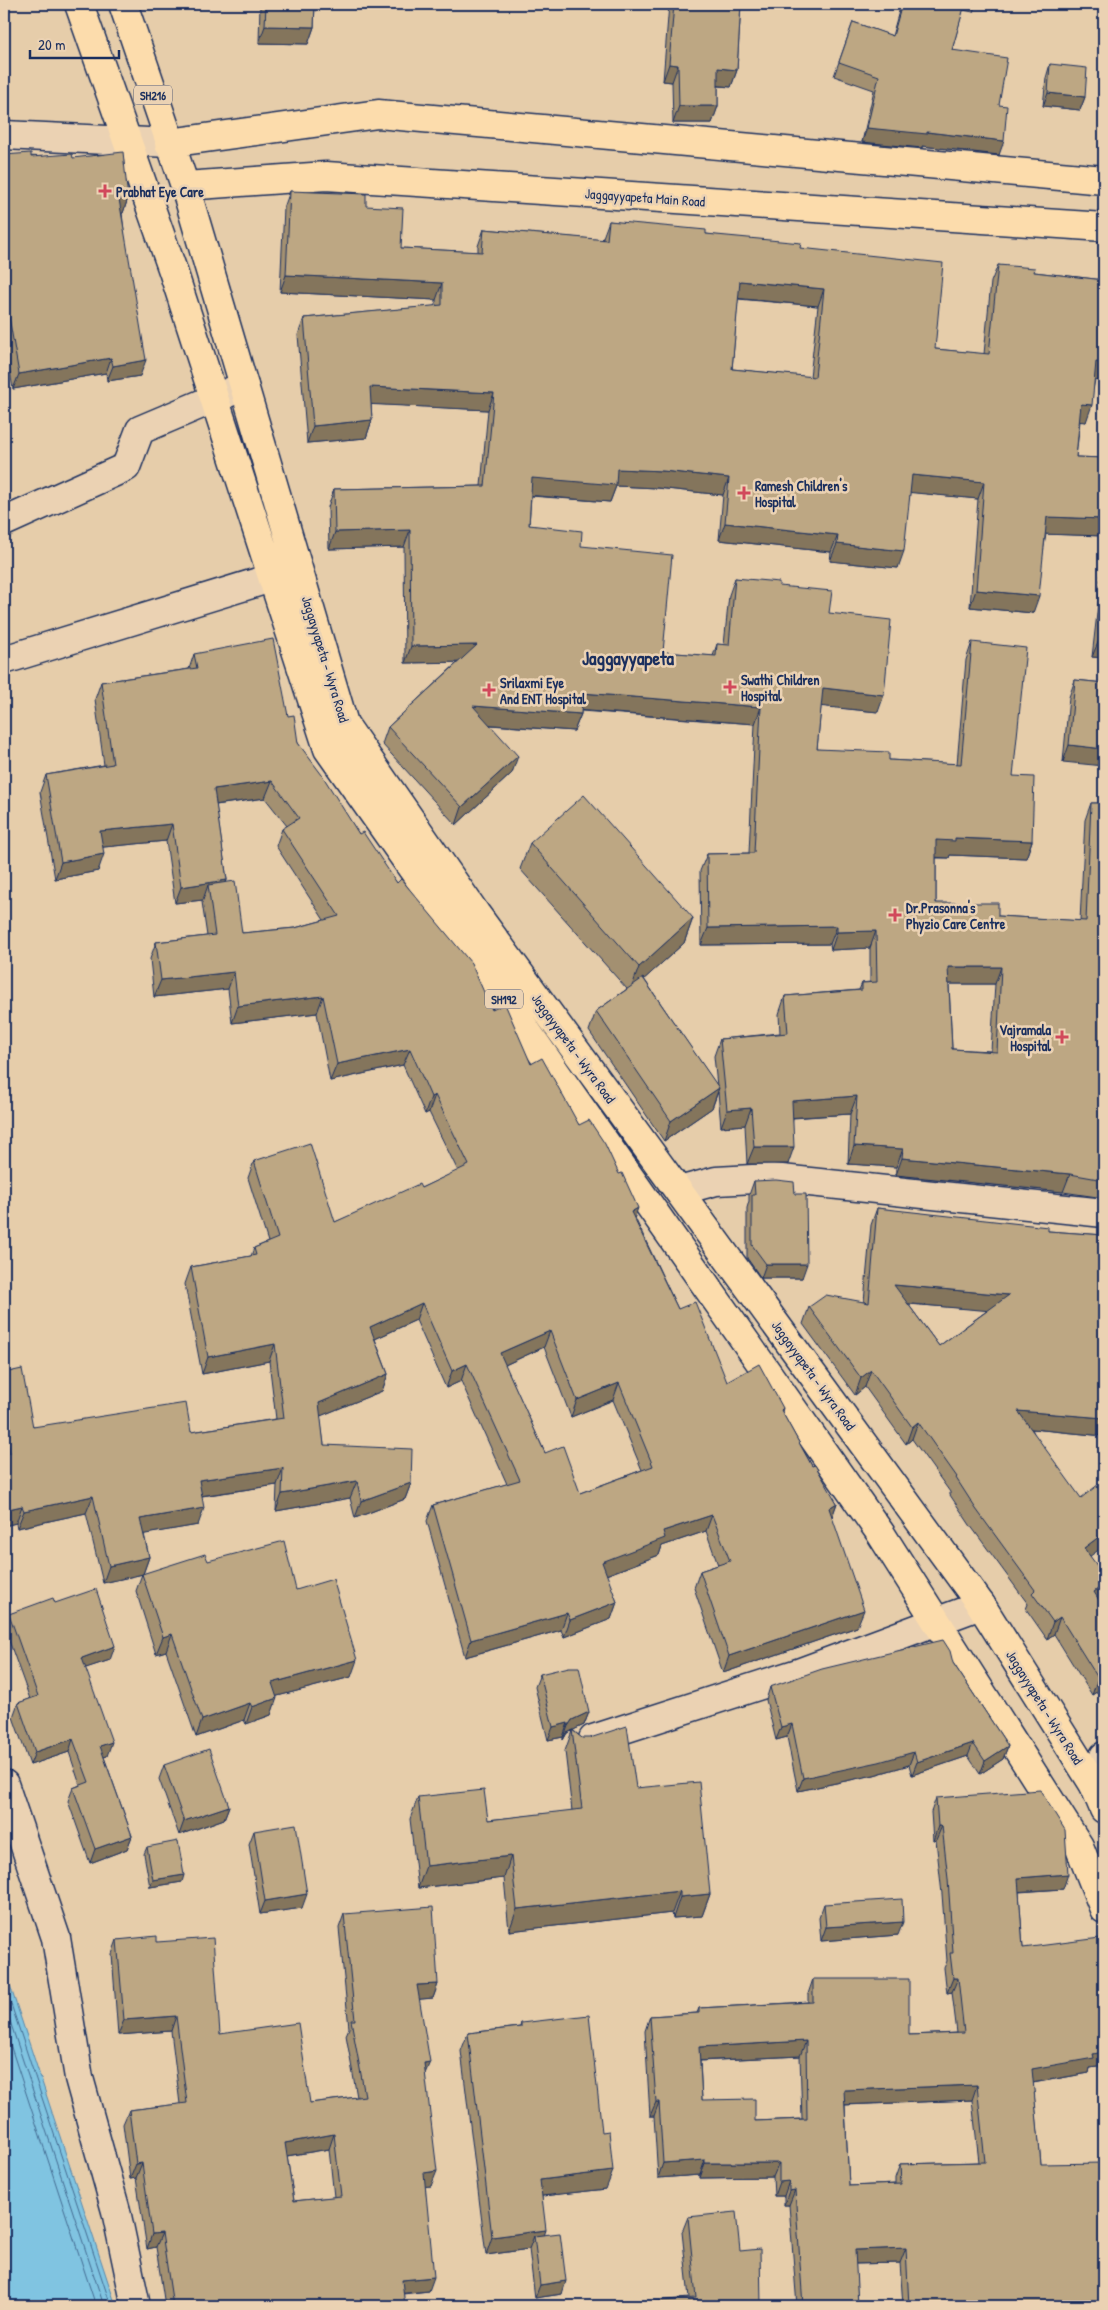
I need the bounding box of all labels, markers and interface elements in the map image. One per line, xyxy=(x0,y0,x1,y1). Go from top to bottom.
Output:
scale bar xyxy=(30,28,119,60)
text: 20 m xyxy=(38,34,65,55)
road number: SH216 xyxy=(134,86,172,104)
place label: Prabhat Eye Care xyxy=(116,182,204,203)
street label: Jaggayyapeta Main Road xyxy=(584,183,706,212)
marker: Prabhat Eye Care xyxy=(98,184,112,198)
place label: Ramesh Children's Hospital xyxy=(755,476,848,513)
marker: Ramesh Children's Hospital xyxy=(737,486,751,500)
street label: Jaggayyapeta - Wyra Road xyxy=(297,593,354,725)
district label: Jaggayyapeta xyxy=(582,645,675,672)
place label: Swathi Children Hospital xyxy=(741,670,820,707)
place label: Srilaxmi Eye And ENT Hospital xyxy=(500,673,586,710)
marker: Swathi Children Hospital xyxy=(723,680,737,694)
marker: Srilaxmi Eye And ENT Hospital xyxy=(482,683,496,697)
place label: Dr.Prasonna's Phyzio Care Centre xyxy=(906,898,1006,935)
marker: Dr.Prasonna's Phyzio Care Centre xyxy=(888,908,902,922)
street label: Jaggayyapeta - Wyra Road xyxy=(527,989,621,1108)
road number: SH192 xyxy=(485,990,523,1009)
place label: Vajramala Hospital xyxy=(999,1020,1052,1057)
marker: Vajramala Hospital xyxy=(1055,1030,1069,1044)
street label: Jaggayyapeta - Wyra Road xyxy=(767,1316,861,1435)
street label: Jaggayyapeta - Wyra Road xyxy=(1001,1646,1088,1769)

